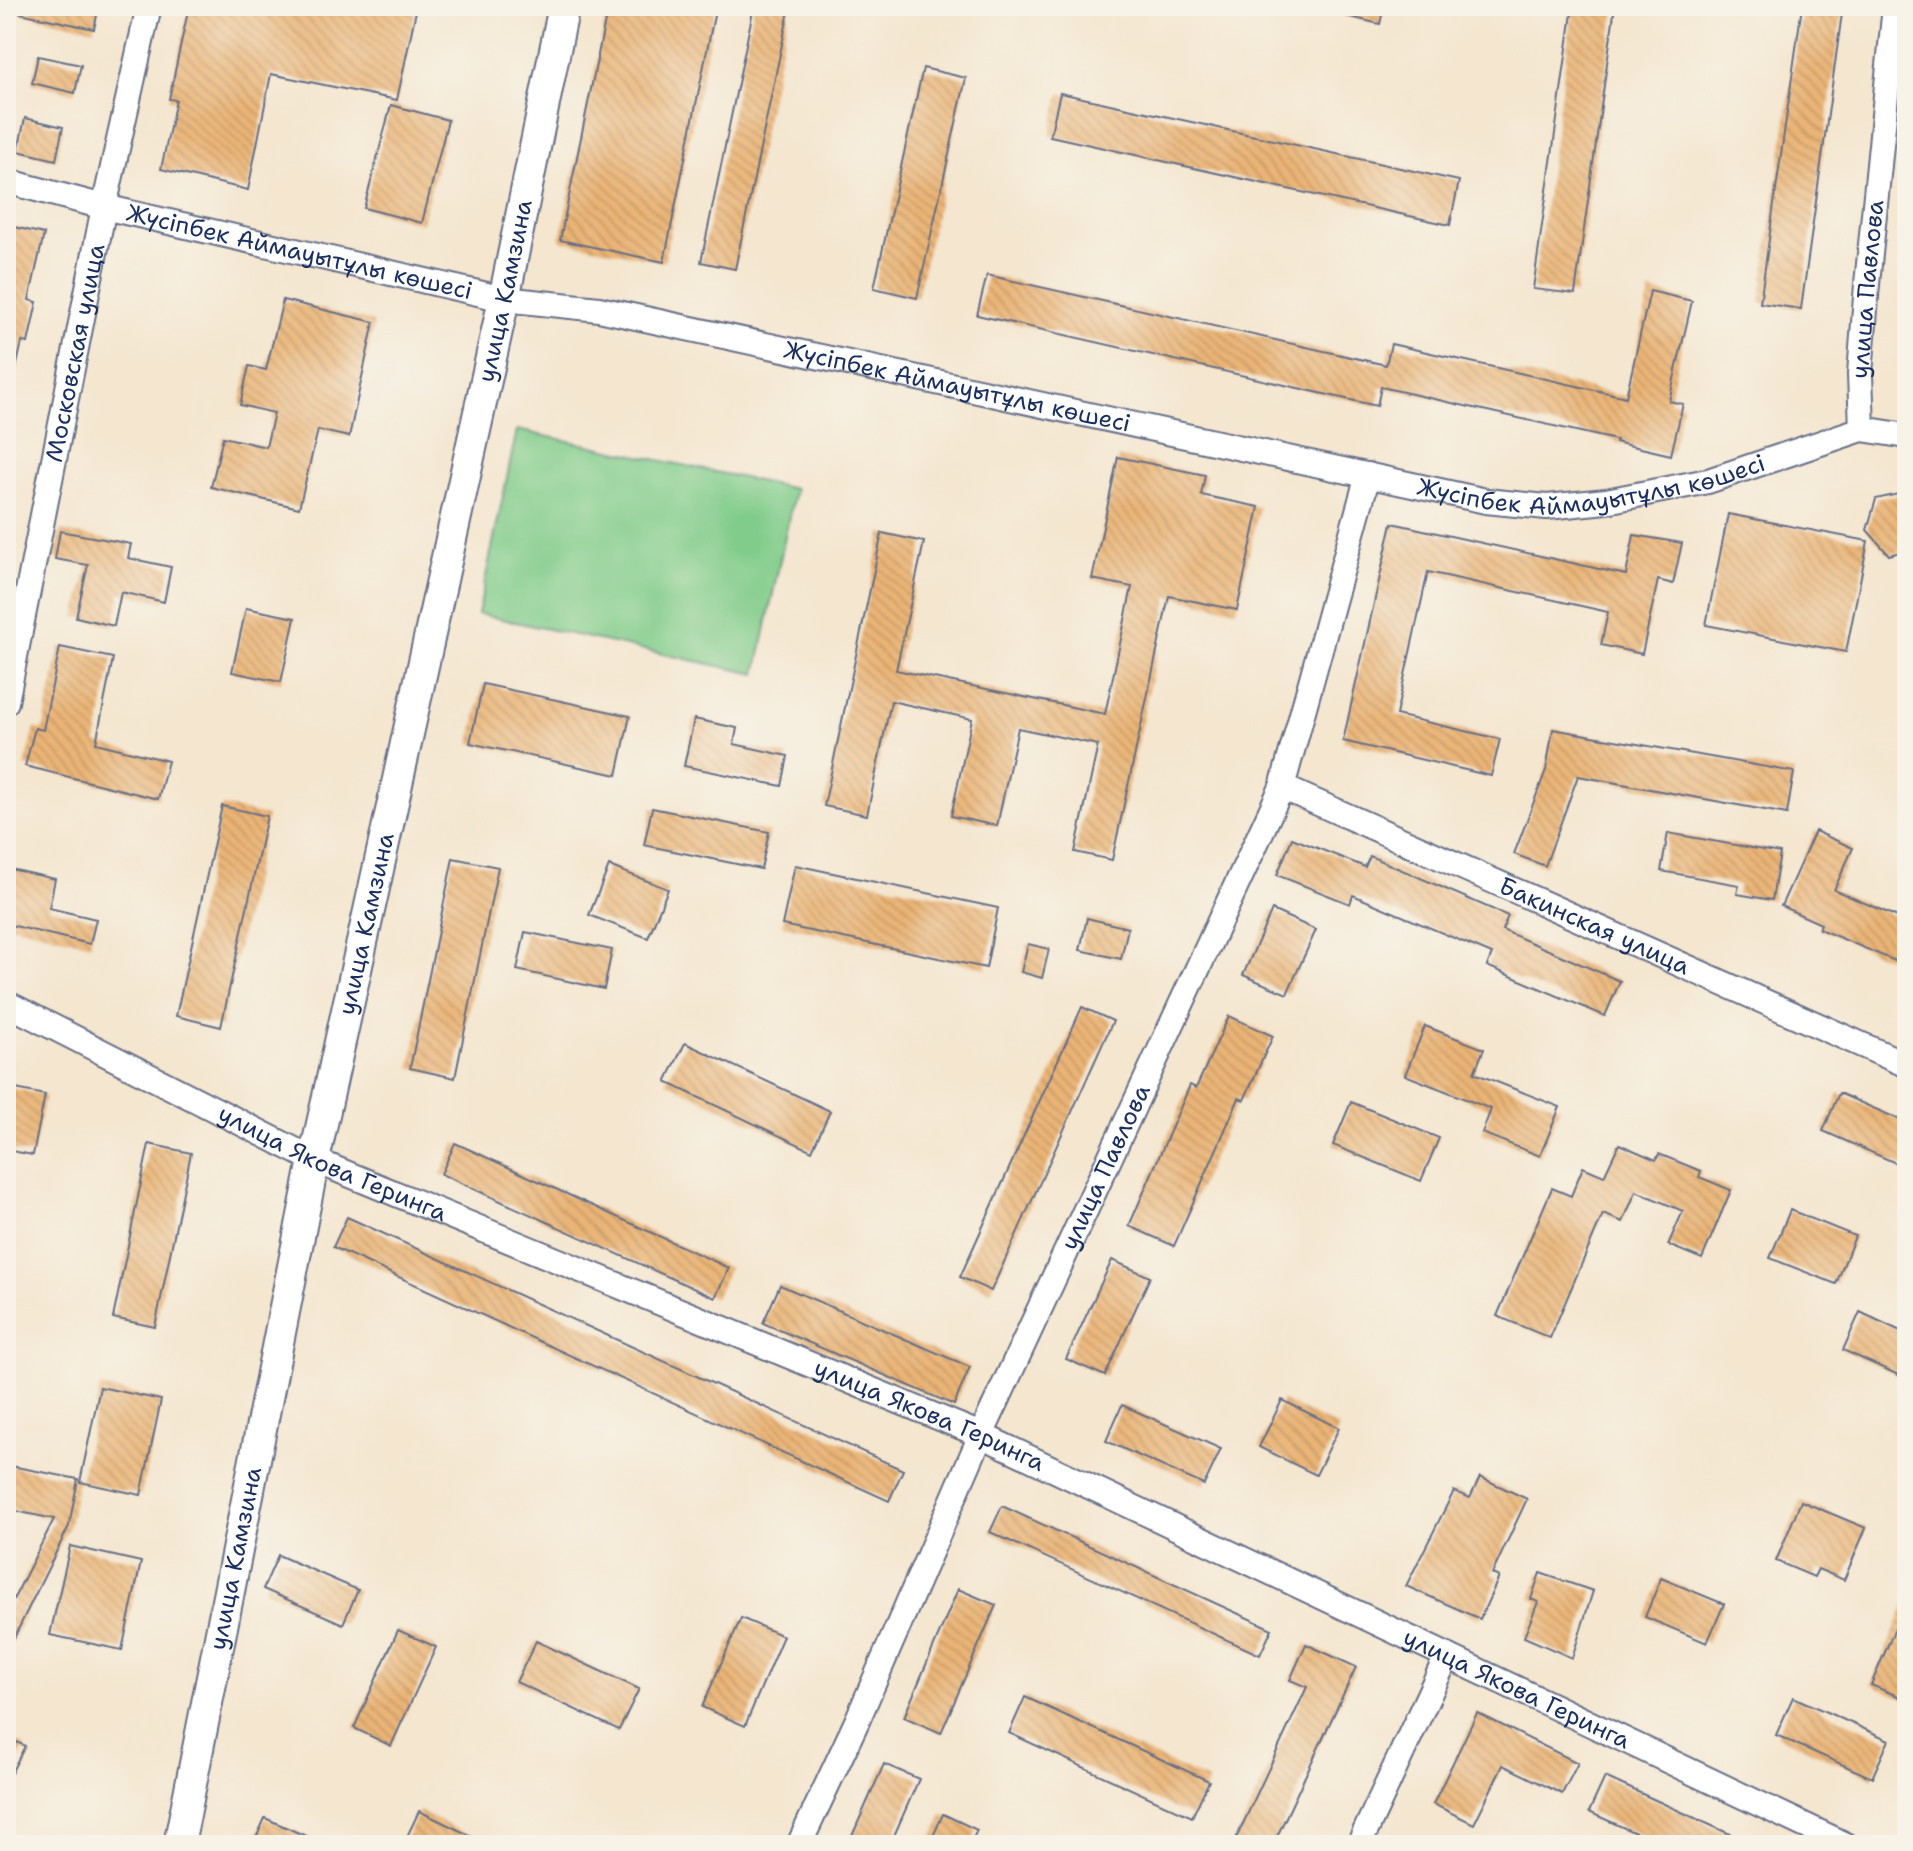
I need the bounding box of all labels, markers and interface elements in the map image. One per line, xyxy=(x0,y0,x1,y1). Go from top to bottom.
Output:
street label: Жүсіпбек Аймауытұлы көшесі xyxy=(124,197,475,307)
street label: улица Камзина xyxy=(470,197,540,385)
street label: улица Павлова xyxy=(1844,198,1891,380)
street label: Московская улица xyxy=(38,241,112,465)
street label: Жүсіпбек Аймауытұлы көшесі xyxy=(781,334,1134,440)
street label: Жүсіпбек Аймауытұлы көшесі xyxy=(1414,447,1769,523)
street label: улица Камзина xyxy=(330,830,402,1018)
street label: Бакинская улица xyxy=(1494,870,1695,982)
street label: улица Павлова xyxy=(1053,1079,1158,1255)
street label: улица Якова Геринга xyxy=(213,1098,452,1229)
street label: улица Якова Геринга xyxy=(809,1352,1050,1479)
street label: улица Камзина xyxy=(202,1464,269,1653)
street label: улица Якова Геринга xyxy=(1398,1621,1636,1757)

